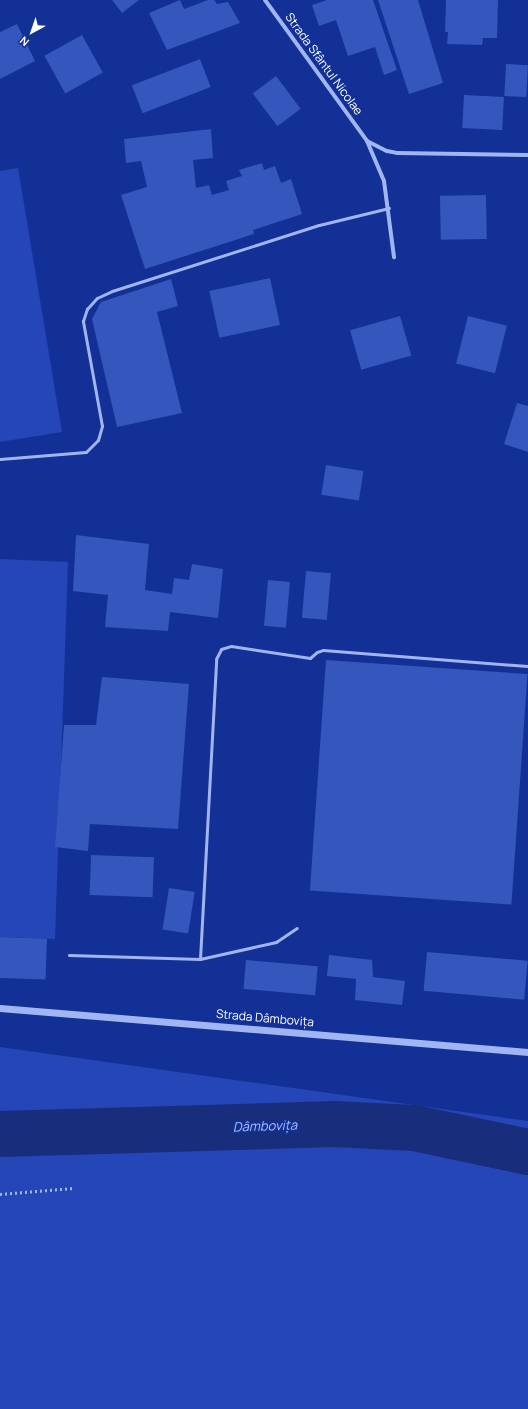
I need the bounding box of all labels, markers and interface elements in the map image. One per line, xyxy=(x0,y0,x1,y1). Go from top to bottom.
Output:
street label: Strada Sfântul Nicolae xyxy=(282,10,366,118)
north arrow xyxy=(12,12,52,52)
text: N xyxy=(16,33,32,50)
street label: Strada Dâmbovița xyxy=(215,1007,315,1029)
water label: Dâmbovița xyxy=(233,1117,297,1135)

